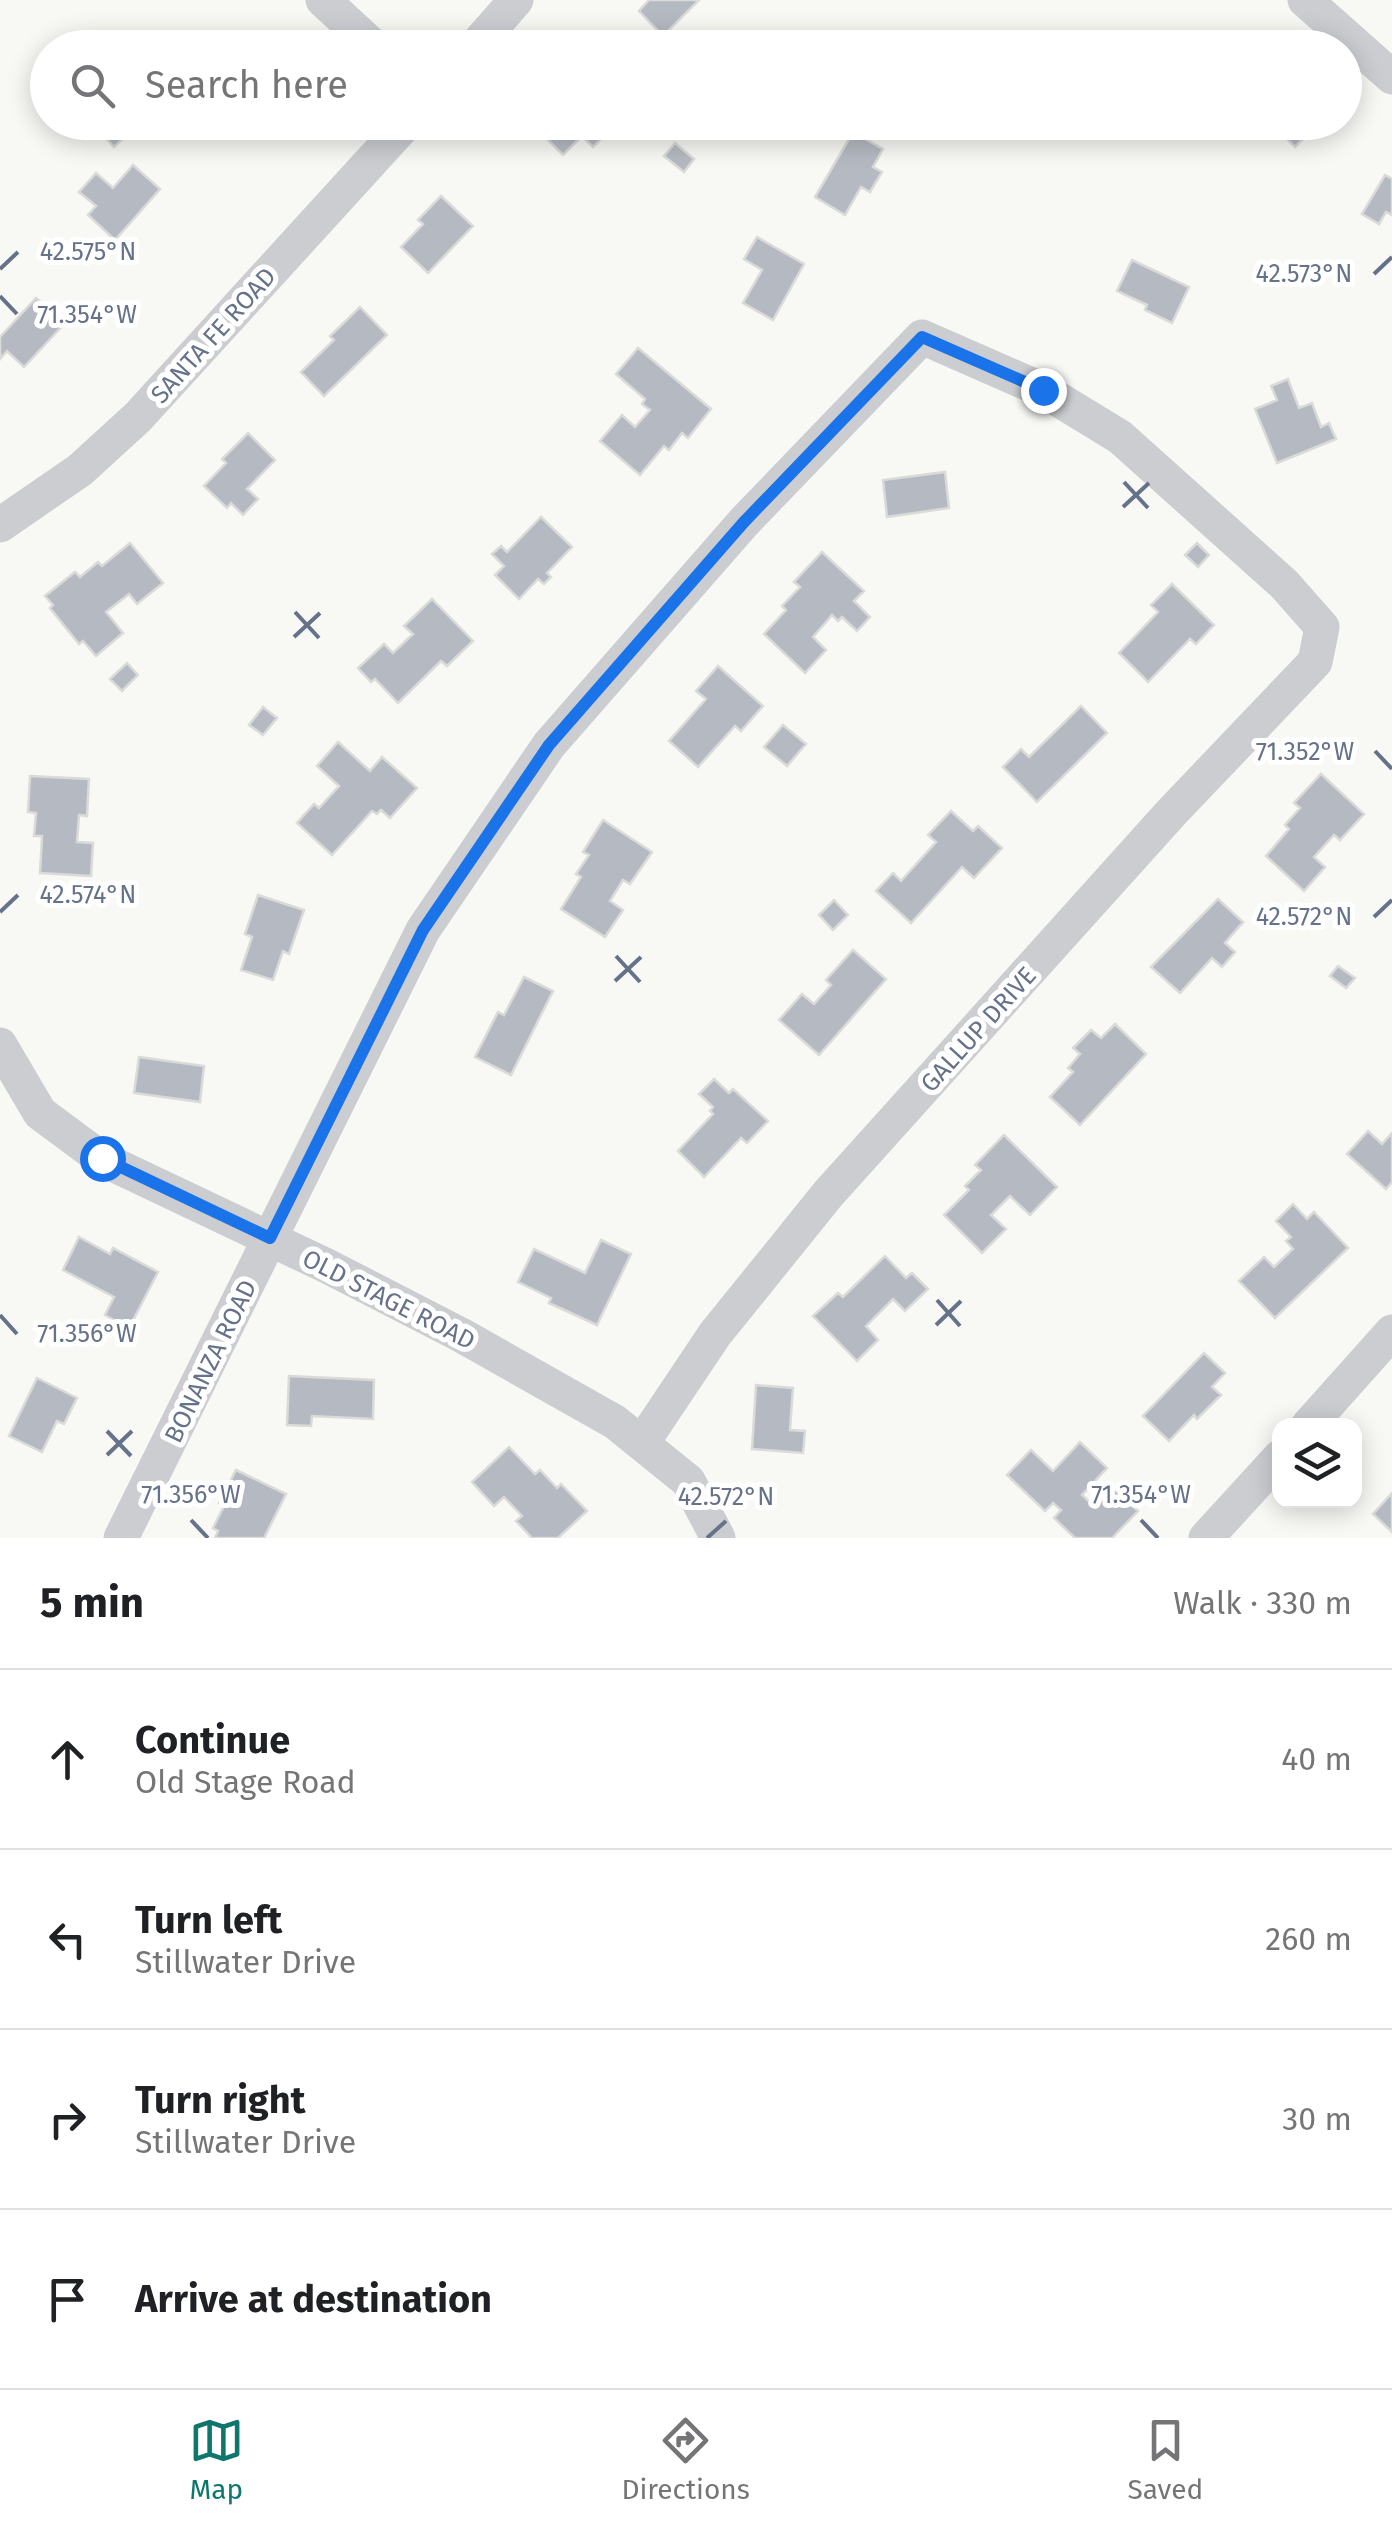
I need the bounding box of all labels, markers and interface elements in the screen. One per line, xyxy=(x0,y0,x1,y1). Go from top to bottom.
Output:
search box xyxy=(30,30,1362,140)
icon: search xyxy=(65,58,120,113)
text: Search here xyxy=(145,62,348,108)
text: 42.575°N xyxy=(40,237,136,267)
text: 42.573°N xyxy=(1256,259,1352,289)
street label: SANTA FE ROAD xyxy=(145,262,282,410)
text: 71.354°W xyxy=(37,300,137,330)
route end xyxy=(1021,368,1067,414)
text: 71.352°W xyxy=(1256,737,1355,767)
text: 42.574°N xyxy=(40,880,136,910)
text: 42.572°N xyxy=(1256,902,1352,932)
street label: GALLUP DRIVE xyxy=(915,961,1043,1098)
route start xyxy=(80,1136,126,1182)
street label: OLD STAGE ROAD xyxy=(297,1244,480,1356)
street label: BONANZA ROAD xyxy=(159,1275,263,1448)
text: 71.356°W xyxy=(37,1319,137,1349)
map controls xyxy=(1272,1418,1362,1508)
button: layers xyxy=(1272,1418,1362,1508)
text: 71.356°W xyxy=(141,1480,241,1510)
text: 71.354°W xyxy=(1091,1480,1191,1510)
text: 42.572°N xyxy=(678,1482,774,1512)
text: 5 min xyxy=(40,1578,144,1628)
text: Walk · 330 m xyxy=(1173,1584,1352,1622)
text: Continue xyxy=(135,1717,290,1763)
icon: ahead xyxy=(40,1732,95,1787)
text: 40 m xyxy=(1281,1740,1352,1778)
text: Old Stage Road xyxy=(135,1763,356,1801)
text: Turn left xyxy=(135,1897,282,1943)
icon: left xyxy=(40,1912,95,1967)
text: 260 m xyxy=(1265,1920,1352,1958)
text: Stillwater Drive xyxy=(135,1943,356,1981)
text: Turn right xyxy=(135,2077,305,2123)
icon: right xyxy=(40,2092,95,2147)
text: 30 m xyxy=(1282,2100,1352,2138)
text: Stillwater Drive xyxy=(135,2123,356,2161)
icon: arrive xyxy=(40,2272,95,2327)
text: Arrive at destination xyxy=(135,2276,492,2322)
tab: Map xyxy=(189,2413,244,2506)
tab: Directions xyxy=(621,2413,750,2506)
tab: Saved xyxy=(1127,2413,1203,2506)

